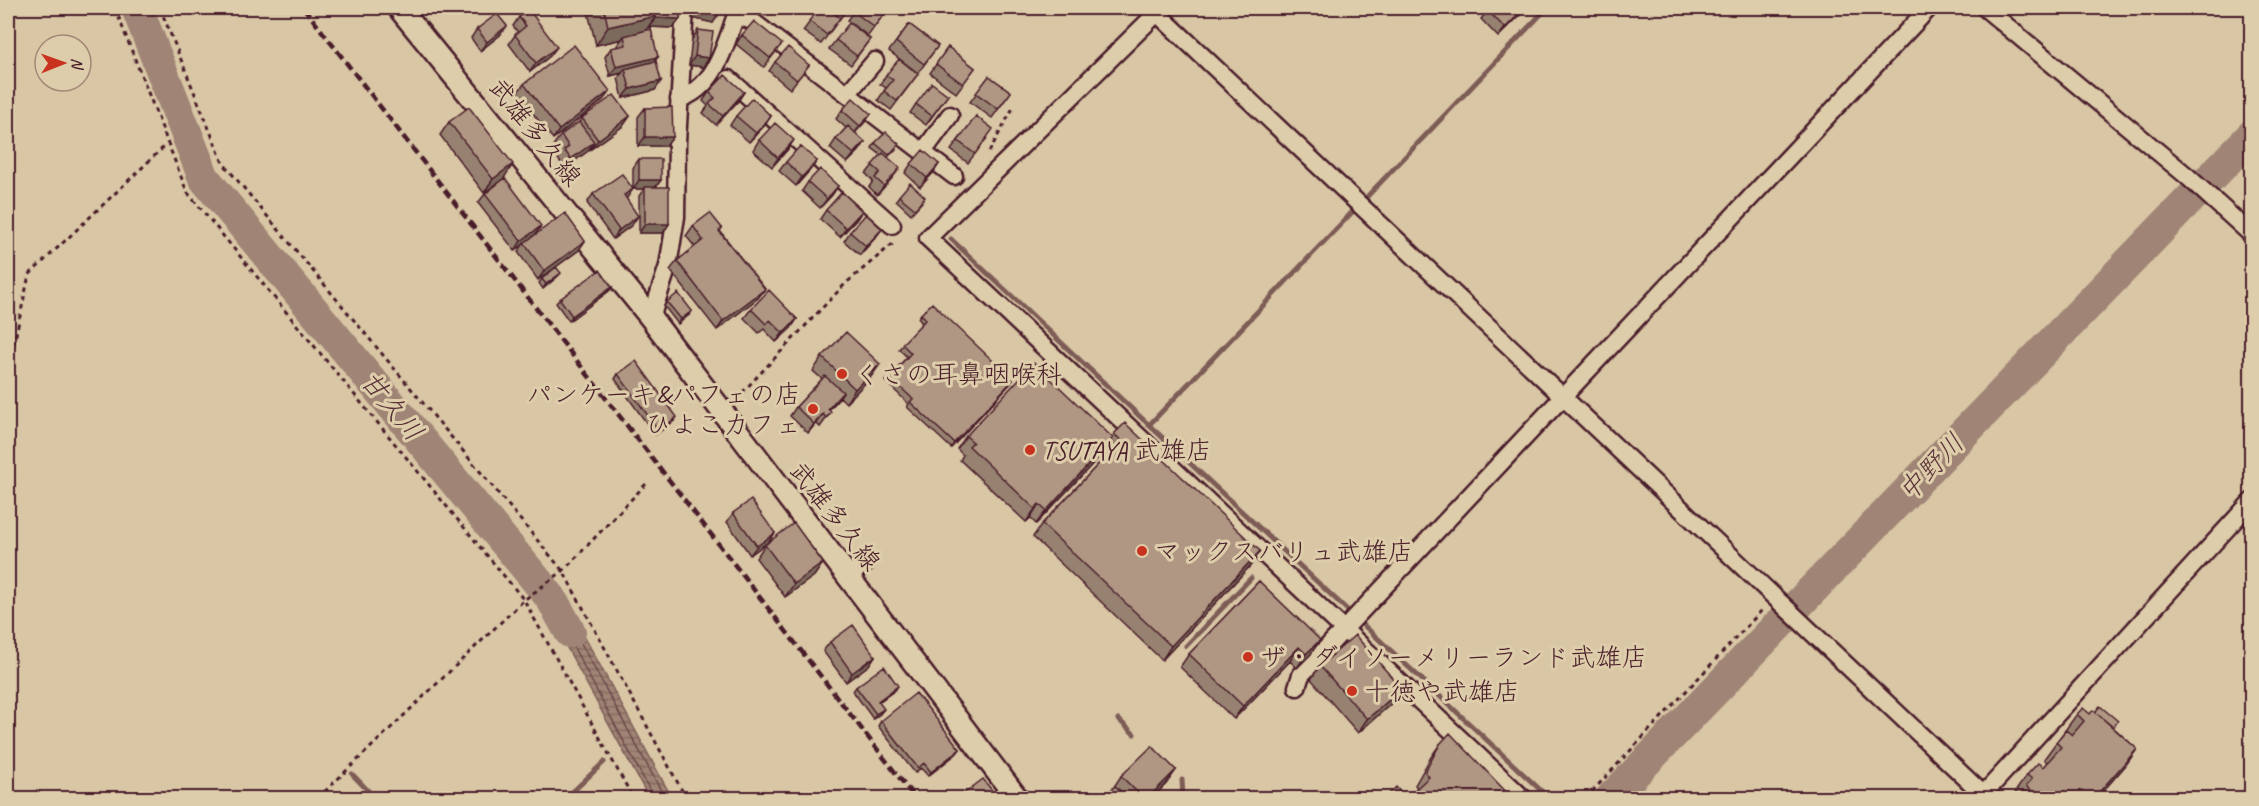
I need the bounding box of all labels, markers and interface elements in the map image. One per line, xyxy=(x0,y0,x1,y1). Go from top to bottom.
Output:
north arrow xyxy=(33,33,93,93)
text: N xyxy=(67,58,87,71)
street label: 武雄多久線 xyxy=(481,71,589,193)
place label: くさの耳鼻咽喉科 xyxy=(854,358,1062,391)
water label: 甘久川 xyxy=(353,364,431,448)
marker: くさの耳鼻咽喉科 xyxy=(835,367,849,381)
place label: パンケーキ&パフェの店 ひよこカフェ xyxy=(526,378,801,441)
marker: パンケーキ&パフェの店 ひよこカフェ xyxy=(806,402,820,416)
water label: 中野川 xyxy=(1891,426,1971,508)
place label: TSUTAYA 武雄店 xyxy=(1042,434,1212,467)
marker: TSUTAYA 武雄店 xyxy=(1023,443,1037,457)
street label: 武雄多久線 xyxy=(782,455,888,577)
place label: マックスバリュ武雄店 xyxy=(1154,535,1413,568)
marker: マックスバリュ武雄店 xyxy=(1135,544,1149,558)
place label: ザ・ダイソーメリーランド武雄店 xyxy=(1260,641,1647,674)
marker: ザ・ダイソーメリーランド武雄店 xyxy=(1241,650,1255,664)
place label: 十徳や武雄店 xyxy=(1364,675,1520,708)
marker: 十徳や武雄店 xyxy=(1345,684,1359,698)

